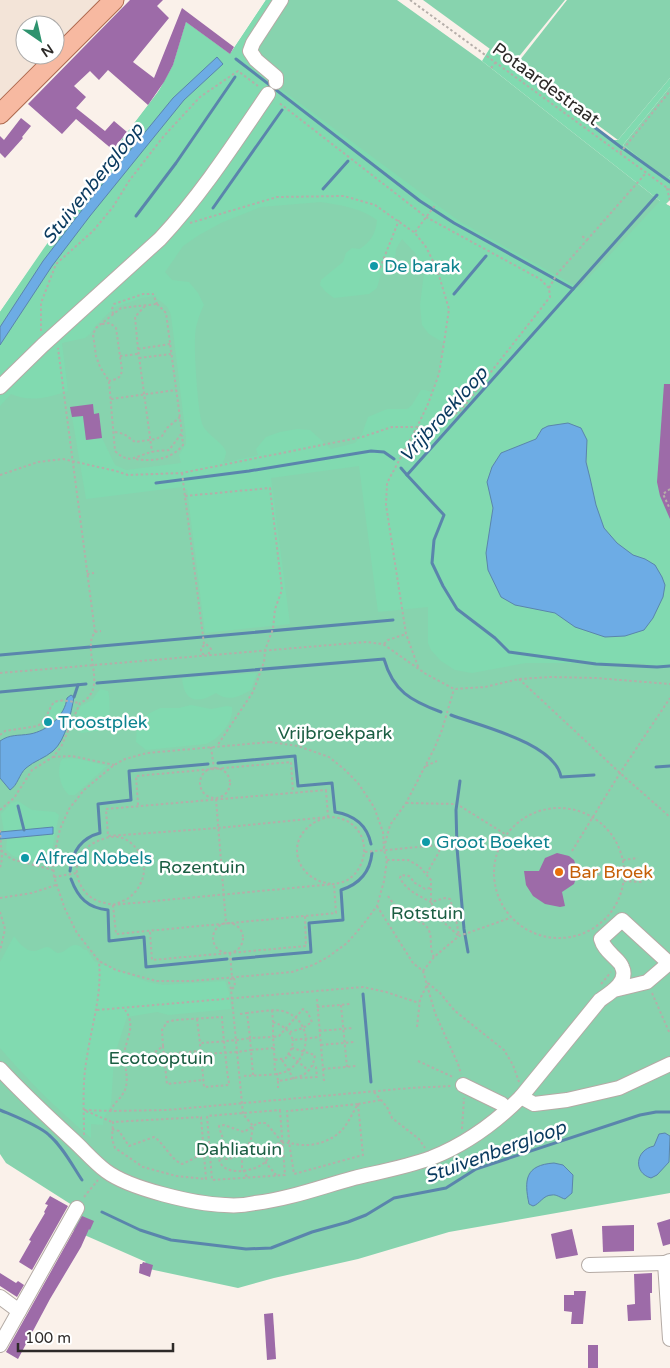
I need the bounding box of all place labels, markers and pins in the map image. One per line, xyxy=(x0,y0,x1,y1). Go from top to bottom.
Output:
place label: De barak xyxy=(384,255,461,277)
marker: De barak xyxy=(368,260,380,272)
place label: Troostplek xyxy=(58,711,148,733)
marker: Troostplek xyxy=(42,716,54,728)
place label: Groot Boeket xyxy=(436,831,550,853)
marker: Groot Boeket xyxy=(420,836,432,848)
place label: Alfred Nobels xyxy=(35,847,152,869)
marker: Alfred Nobels xyxy=(19,852,31,864)
place label: Bar Broek xyxy=(569,861,653,883)
marker: Bar Broek xyxy=(553,866,565,878)

